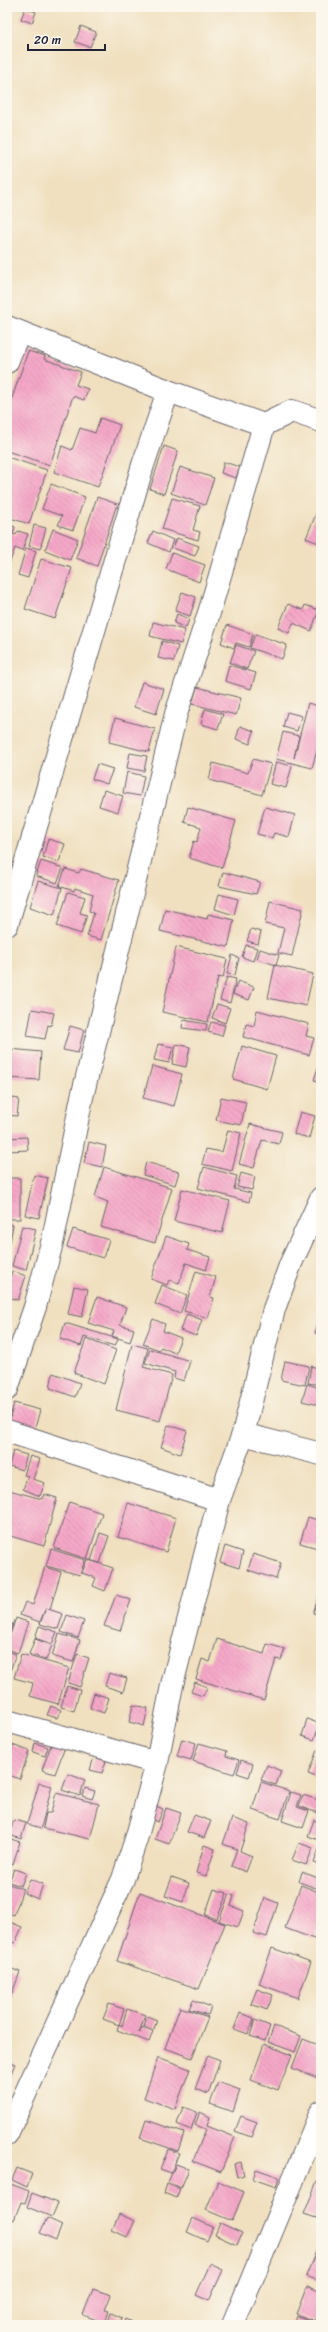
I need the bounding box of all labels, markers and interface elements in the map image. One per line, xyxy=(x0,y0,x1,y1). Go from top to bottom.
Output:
scale bar xyxy=(28,26,105,52)
text: 20 m xyxy=(34,29,61,51)

